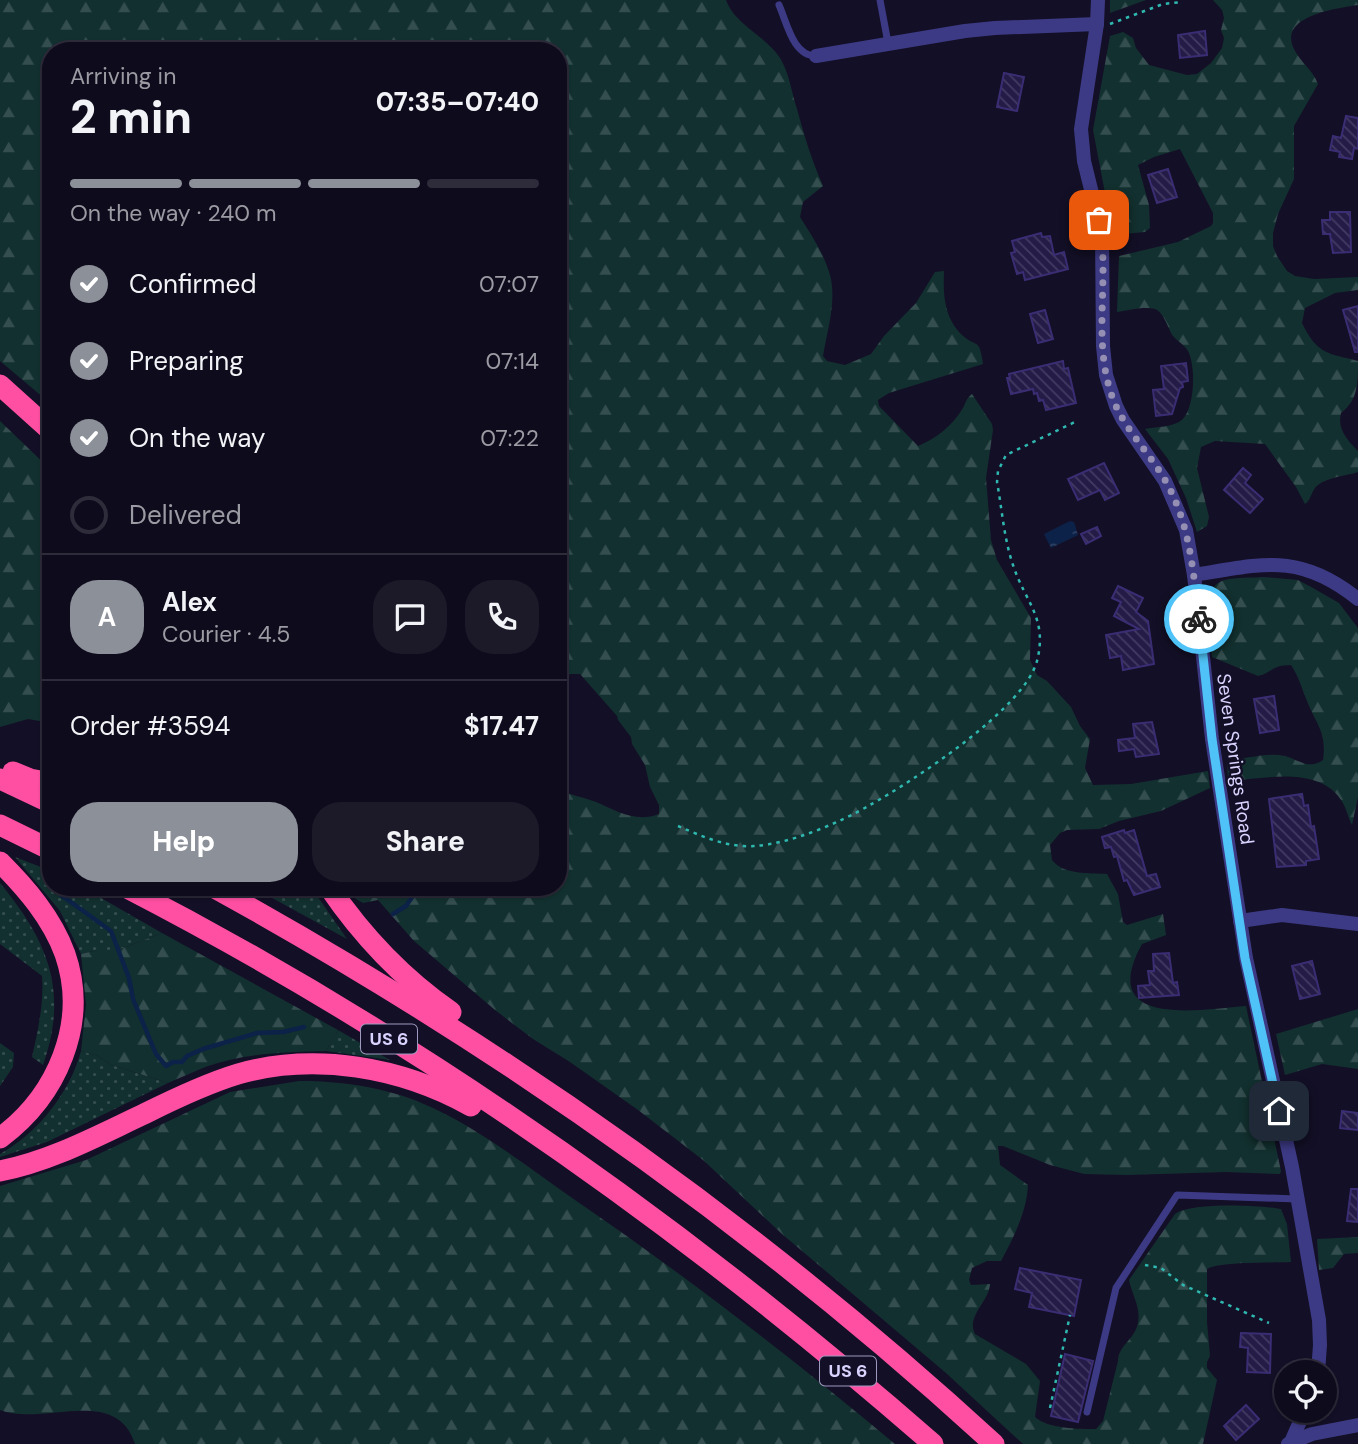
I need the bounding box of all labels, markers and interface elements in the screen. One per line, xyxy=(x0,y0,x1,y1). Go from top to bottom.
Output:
text: Arriving in xyxy=(70,61,176,91)
text: 07:35–07:40 xyxy=(376,85,539,119)
text: 2 min xyxy=(70,87,192,147)
pin xyxy=(1069,190,1129,250)
text: On the way · 240 m xyxy=(70,198,277,228)
icon: bag xyxy=(1080,201,1118,239)
icon: check xyxy=(70,265,108,303)
text: Confirmed xyxy=(129,267,256,301)
text: 07:07 xyxy=(479,269,539,299)
icon: check xyxy=(70,342,108,380)
text: Preparing xyxy=(129,344,244,378)
text: 07:14 xyxy=(486,346,539,376)
icon: check xyxy=(70,419,108,457)
text: On the way xyxy=(129,421,265,455)
text: 07:22 xyxy=(480,423,539,453)
text: Delivered xyxy=(129,498,242,532)
button: chat xyxy=(373,580,447,654)
button: phone xyxy=(465,580,539,654)
courier xyxy=(1164,584,1234,654)
text: Alex xyxy=(162,585,217,619)
text: A xyxy=(98,600,116,634)
icon: bike xyxy=(1180,600,1218,638)
text: Courier · 4.5 xyxy=(162,619,290,649)
street label: Seven Springs Road xyxy=(1211,672,1260,846)
text: Order #3594 xyxy=(70,709,230,743)
text: $17.47 xyxy=(464,709,539,743)
button: Help xyxy=(70,802,298,882)
button: Share xyxy=(312,802,539,882)
road number: US 6 xyxy=(361,1024,417,1054)
pin xyxy=(1249,1081,1309,1141)
icon: home xyxy=(1260,1092,1298,1130)
road number: US 6 xyxy=(820,1356,876,1386)
map controls xyxy=(1274,1360,1337,1423)
button: locate xyxy=(1274,1360,1337,1423)

